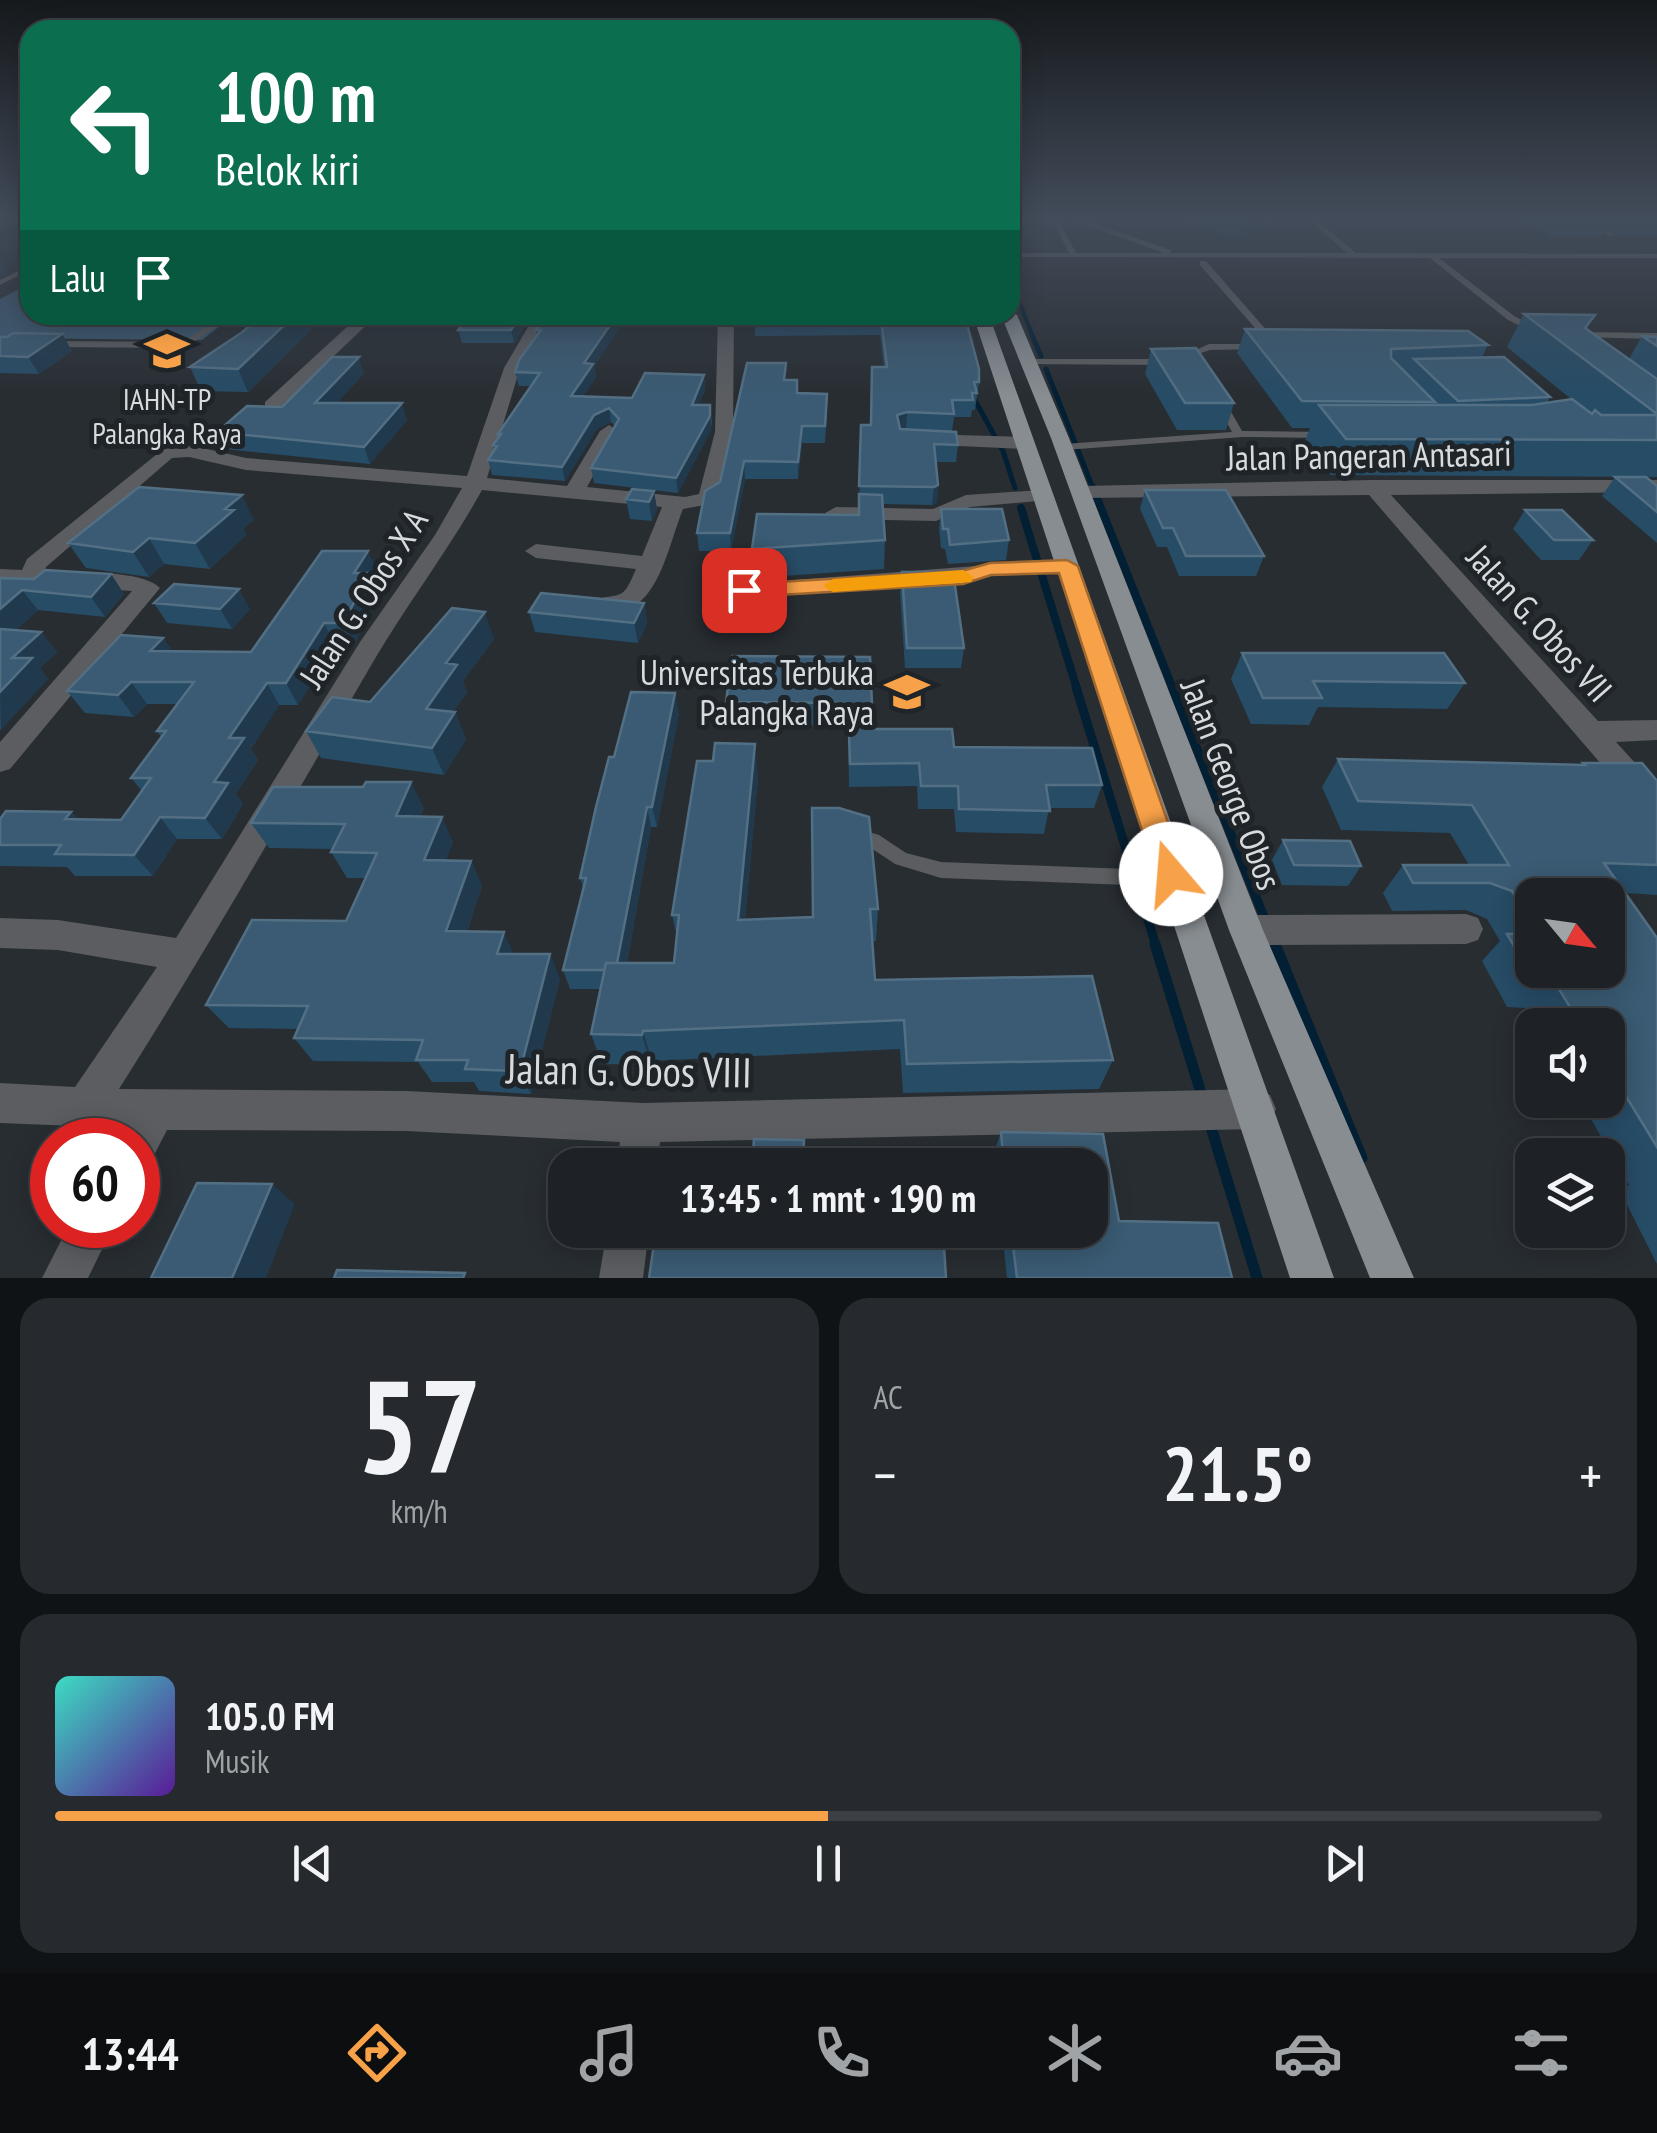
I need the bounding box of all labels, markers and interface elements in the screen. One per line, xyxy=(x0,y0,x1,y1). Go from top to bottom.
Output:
text: 100 m xyxy=(215,51,376,141)
icon: left xyxy=(50,60,180,190)
text: Belok kiri xyxy=(215,139,360,197)
icon: arrive xyxy=(126,250,181,305)
text: Lalu xyxy=(50,253,106,302)
school or university icon: IAHN-TP Palangka Raya xyxy=(143,327,191,375)
place label: IAHN-TP Palangka Raya xyxy=(92,379,242,452)
street label: Jalan Pangeran Antasari xyxy=(1225,430,1512,481)
street label: Jalan G. Obos X A xyxy=(288,500,438,697)
street label: Jalan G. Obos VII xyxy=(1457,534,1623,711)
pin xyxy=(702,548,787,633)
icon: arrive xyxy=(717,563,772,618)
place label: Universitas Terbuka Palangka Raya xyxy=(640,649,874,735)
school or university icon: Universitas Terbuka Palangka Raya xyxy=(883,668,931,716)
street label: Jalan George Obos xyxy=(1170,671,1293,896)
position arrow xyxy=(1119,822,1223,926)
north arrow xyxy=(1515,878,1625,988)
map controls xyxy=(1515,878,1625,1248)
button: sound xyxy=(1515,1008,1625,1118)
street label: Jalan G. Obos VIII xyxy=(504,1040,752,1100)
speed limit sign: 60 xyxy=(30,1118,160,1248)
button: layers xyxy=(1515,1138,1625,1248)
text: 13:45 · 1 mnt · 190 m xyxy=(680,1173,976,1222)
text: 57 xyxy=(357,1341,481,1509)
text: AC xyxy=(874,1376,903,1418)
text: 21.5° xyxy=(1162,1425,1313,1522)
text: − xyxy=(874,1439,896,1510)
text: + xyxy=(1579,1439,1602,1510)
text: km/h xyxy=(391,1490,448,1532)
text: 105.0 FM xyxy=(205,1691,335,1740)
text: Musik xyxy=(205,1740,269,1782)
icon: previous xyxy=(285,1836,340,1891)
icon: pause xyxy=(801,1836,856,1891)
icon: next xyxy=(1317,1836,1372,1891)
icon: directions xyxy=(342,2018,412,2088)
icon: music xyxy=(574,2018,644,2088)
icon: phone xyxy=(807,2018,877,2088)
icon: climate xyxy=(1040,2018,1110,2088)
icon: car xyxy=(1273,2018,1343,2088)
icon: filters xyxy=(1506,2018,1576,2088)
text: 13:44 xyxy=(81,2024,179,2082)

